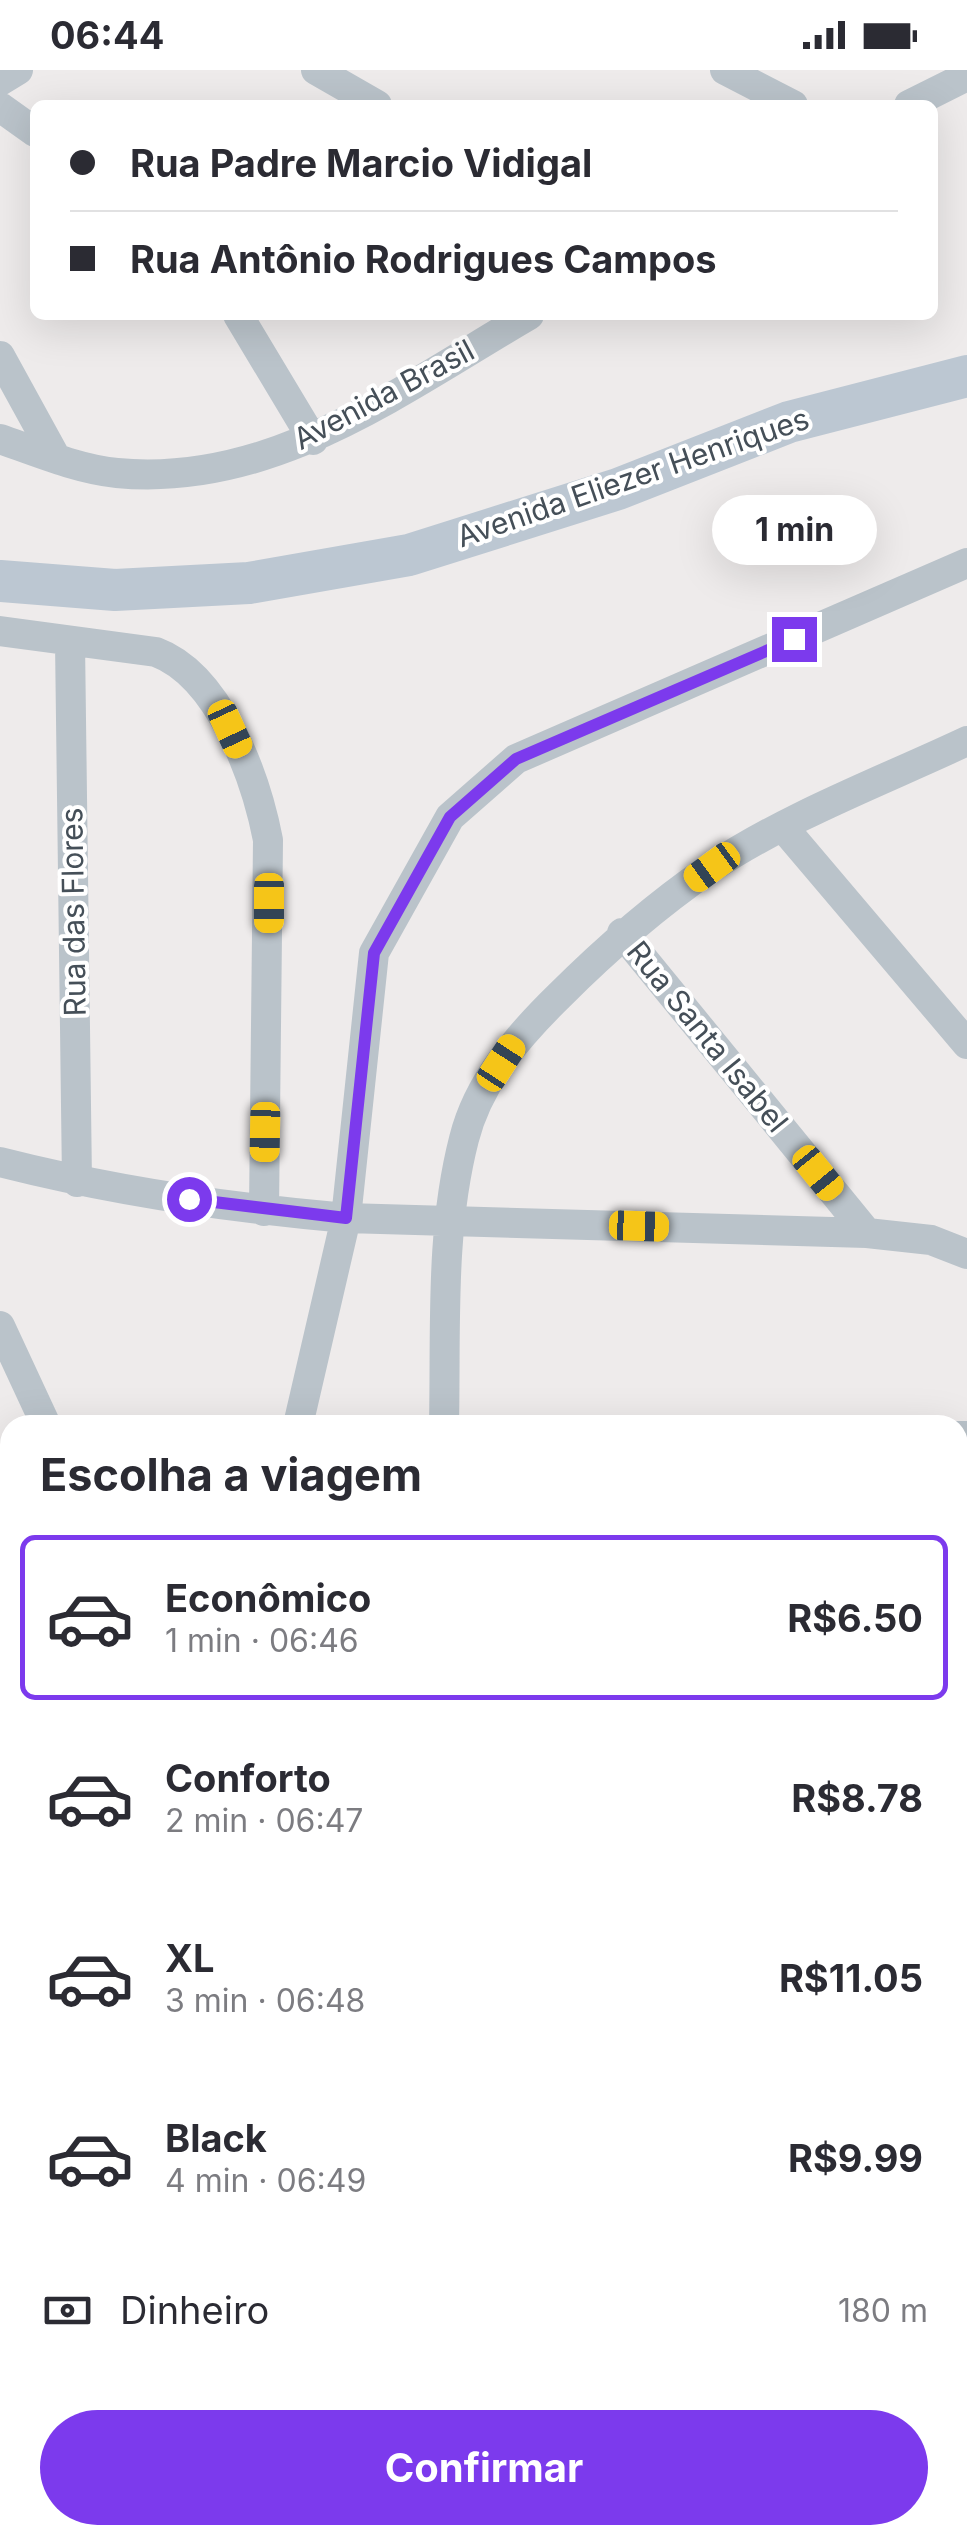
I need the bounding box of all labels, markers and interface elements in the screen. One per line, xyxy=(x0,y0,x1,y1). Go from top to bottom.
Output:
text: 06:44 xyxy=(50,12,164,58)
text: Rua Padre Marcio Vidigal xyxy=(130,140,592,186)
text: Rua Antônio Rodrigues Campos xyxy=(130,236,717,282)
street label: Avenida Brasil xyxy=(287,331,480,457)
street label: Avenida Eliezer Henriques xyxy=(452,400,813,554)
callout: 1 min xyxy=(712,494,876,564)
text: 1 min xyxy=(755,510,834,549)
route end xyxy=(772,617,817,662)
car xyxy=(204,695,256,763)
street label: Rua das Flores xyxy=(53,807,93,1017)
car xyxy=(679,837,745,897)
car xyxy=(254,873,284,933)
street label: Rua Santa Isabel xyxy=(620,934,796,1139)
car xyxy=(472,1030,530,1096)
car xyxy=(249,1102,281,1162)
car xyxy=(787,1140,849,1206)
route start xyxy=(167,1177,212,1222)
car xyxy=(608,1210,670,1242)
text: Escolha a viagem xyxy=(40,1447,422,1502)
icon: car xyxy=(45,1573,135,1663)
text: Econômico xyxy=(165,1575,371,1621)
text: R$6.50 xyxy=(787,1595,923,1641)
text: 1 min · 06:46 xyxy=(165,1621,359,1660)
icon: car xyxy=(45,1753,135,1843)
text: Conforto xyxy=(165,1755,331,1801)
text: R$8.78 xyxy=(791,1775,923,1821)
text: 2 min · 06:47 xyxy=(165,1801,363,1840)
icon: car xyxy=(45,1933,135,2023)
text: XL xyxy=(165,1935,215,1981)
text: R$11.05 xyxy=(779,1955,923,2001)
text: 3 min · 06:48 xyxy=(165,1981,365,2020)
icon: car xyxy=(45,2113,135,2203)
text: Black xyxy=(165,2115,267,2161)
text: R$9.99 xyxy=(788,2135,923,2181)
text: 4 min · 06:49 xyxy=(165,2161,366,2200)
icon: cash xyxy=(40,2283,95,2338)
text: Dinheiro xyxy=(120,2287,269,2333)
text: 180 m xyxy=(838,2291,928,2330)
button: Confirmar xyxy=(40,2410,928,2525)

